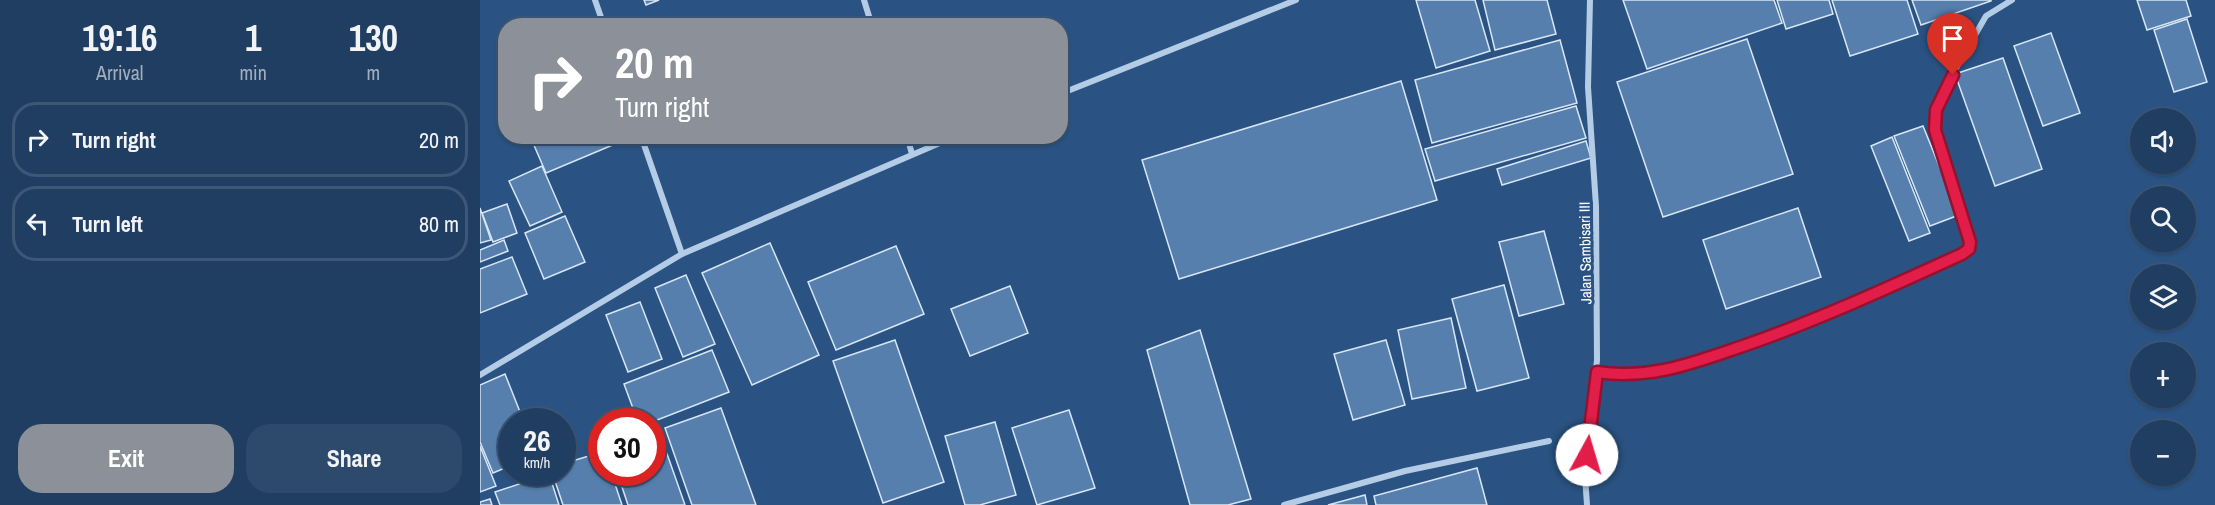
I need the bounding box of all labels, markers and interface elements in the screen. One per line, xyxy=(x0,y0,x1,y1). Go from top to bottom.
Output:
pin xyxy=(1927,13,1978,75)
text: 19:16 xyxy=(82,14,157,62)
text: 1 xyxy=(245,14,261,62)
text: 130 xyxy=(349,14,398,62)
icon: arrive xyxy=(1936,22,1969,55)
text: 20 m xyxy=(615,35,694,91)
icon: right xyxy=(516,42,594,120)
text: Arrival xyxy=(96,59,143,86)
text: min xyxy=(239,59,267,86)
text: m xyxy=(367,59,380,86)
text: Turn right xyxy=(615,89,709,125)
map controls xyxy=(2130,108,2196,486)
button: sound xyxy=(2130,108,2196,174)
icon: right xyxy=(21,123,54,156)
text: Turn right xyxy=(72,125,156,155)
text: 20 m xyxy=(419,125,459,155)
button: search xyxy=(2130,186,2196,252)
street label: Jalan Sambisari III xyxy=(1574,202,1596,304)
icon: left xyxy=(21,207,54,240)
text: Turn left xyxy=(72,209,143,239)
text: 80 m xyxy=(419,209,459,239)
button: layers xyxy=(2130,264,2196,330)
button: + xyxy=(2130,342,2196,408)
speed limit sign: 30 xyxy=(588,408,666,486)
text: 26 xyxy=(523,420,551,460)
button: − xyxy=(2130,420,2196,486)
position arrow xyxy=(1555,423,1619,487)
button: Exit xyxy=(18,424,234,493)
button: Share xyxy=(246,424,462,493)
text: km/h xyxy=(524,452,550,473)

